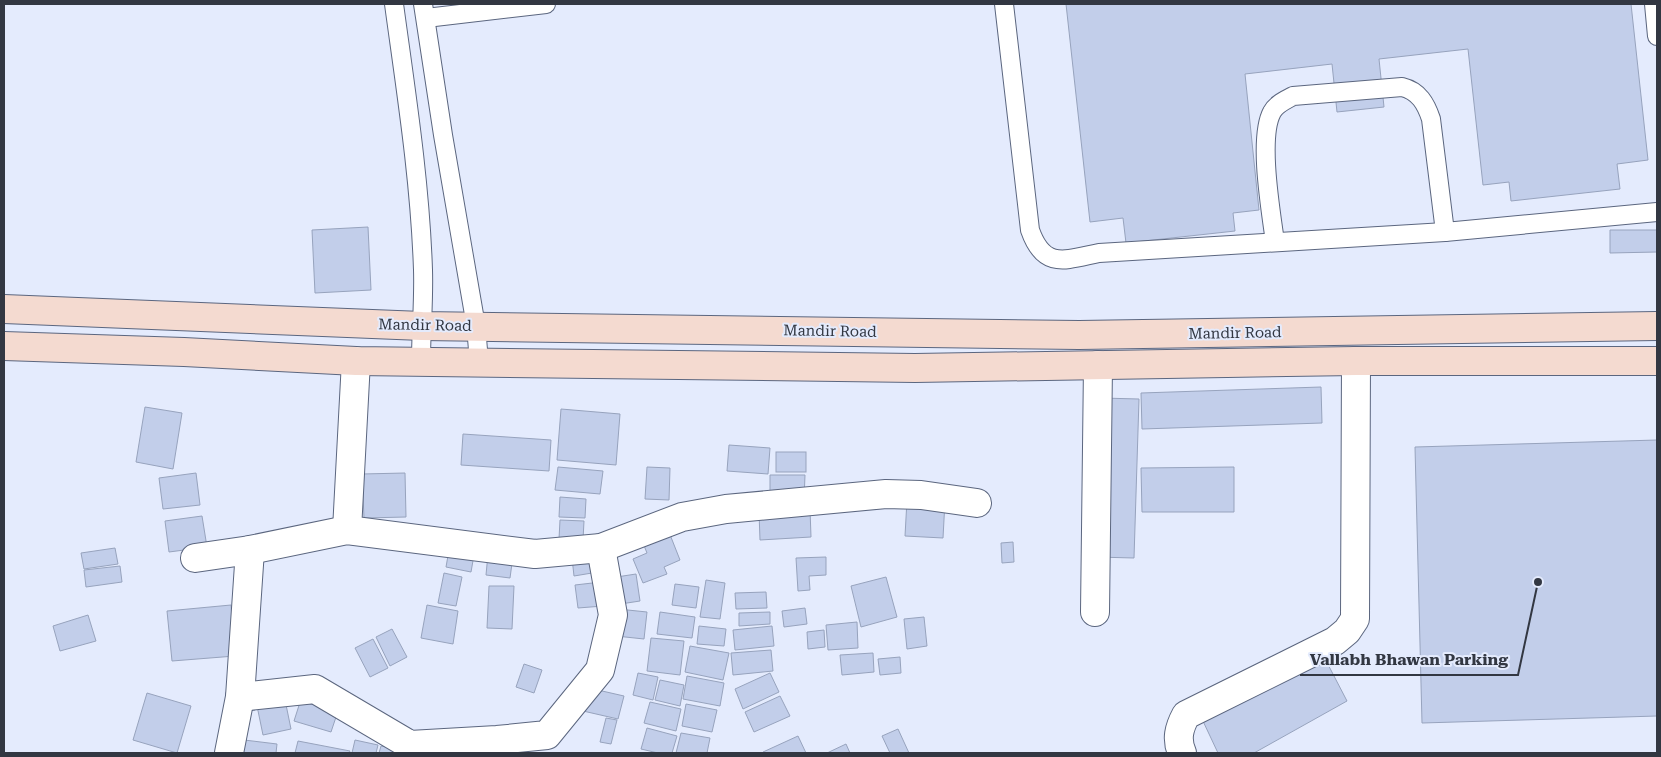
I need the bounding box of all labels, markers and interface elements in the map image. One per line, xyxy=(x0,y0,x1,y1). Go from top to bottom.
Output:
street label: Mandir Road xyxy=(378,315,472,335)
street label: Mandir Road xyxy=(783,321,877,341)
street label: Mandir Road xyxy=(1188,323,1282,343)
callout: Vallabh Bhawan Parking xyxy=(1300,644,1518,675)
text: Vallabh Bhawan Parking xyxy=(1310,650,1508,669)

